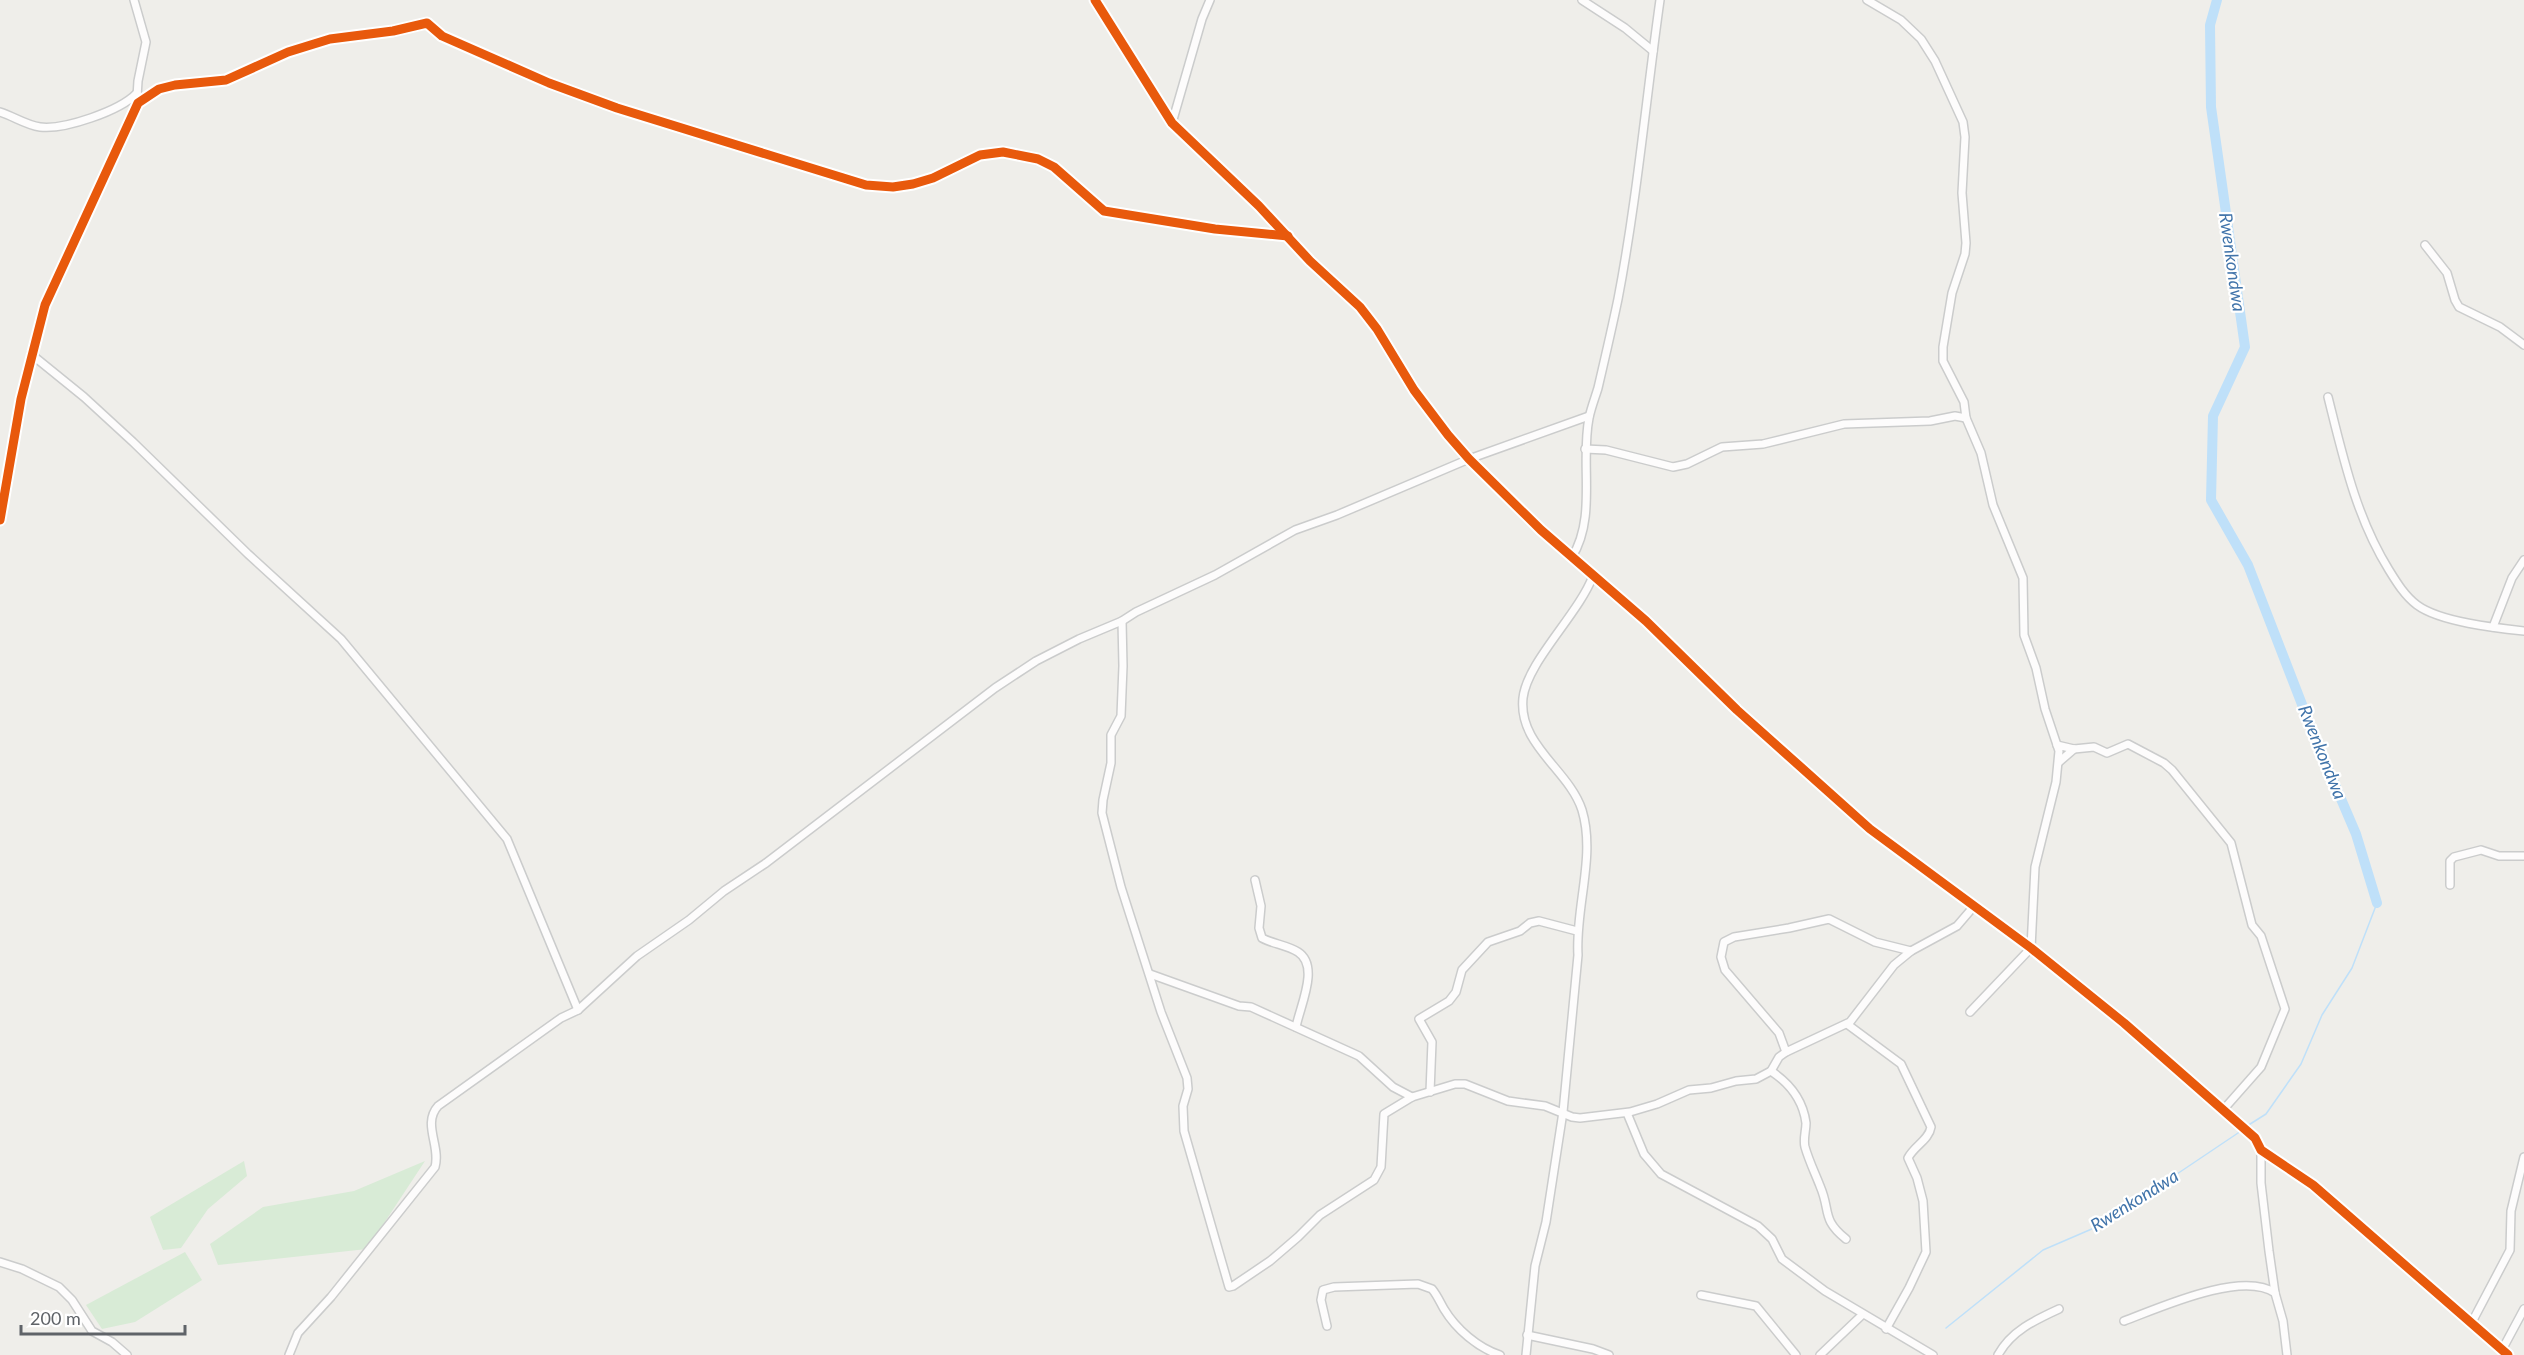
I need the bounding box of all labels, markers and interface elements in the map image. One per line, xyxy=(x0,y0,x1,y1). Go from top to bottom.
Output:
water label: Rwenkondwa xyxy=(2215,211,2251,313)
water label: Rwenkondwa xyxy=(2294,702,2352,802)
water label: Rwenkondwa xyxy=(2086,1164,2182,1236)
scale bar xyxy=(21,1298,184,1336)
text: 200 m xyxy=(30,1307,81,1329)

